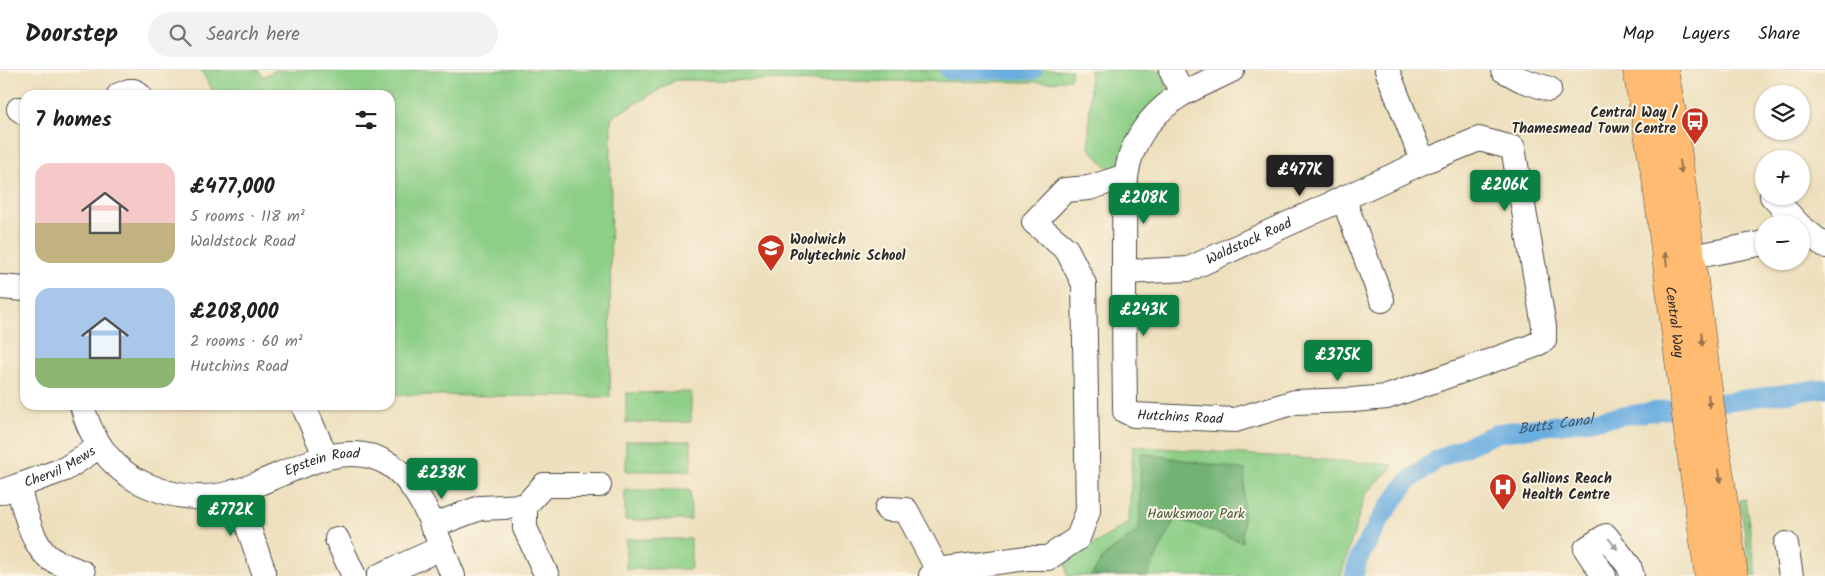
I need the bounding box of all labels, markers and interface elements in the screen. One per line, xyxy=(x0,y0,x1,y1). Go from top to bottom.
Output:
search box xyxy=(148,12,498,57)
text: Doorstep xyxy=(25,15,118,54)
text: Search here xyxy=(206,20,300,50)
text: Map xyxy=(1623,20,1654,49)
text: Layers xyxy=(1682,20,1730,49)
text: Share xyxy=(1758,20,1800,49)
icon: search xyxy=(166,21,194,49)
map controls xyxy=(1755,85,1810,270)
button: layers xyxy=(1755,85,1810,140)
place label: Central Way / Thamesmead Town Centre xyxy=(1512,102,1678,140)
text: 7 homes xyxy=(35,104,112,137)
icon: filters xyxy=(352,106,380,134)
bus stop icon: Central Way / Thamesmead Town Centre xyxy=(1680,106,1710,145)
button: + xyxy=(1755,150,1810,205)
pin: £477K xyxy=(1265,154,1335,197)
text: £477K xyxy=(1277,158,1323,183)
one-way arrow xyxy=(1676,159,1684,175)
pin: £206K xyxy=(1470,170,1540,212)
text: £477,000 xyxy=(190,171,274,204)
text: £206K xyxy=(1481,173,1529,198)
pin: £208K xyxy=(1109,182,1179,225)
icon: home xyxy=(75,183,135,243)
text: £208K xyxy=(1120,186,1168,211)
text: 5 rooms · 118 m² xyxy=(190,204,305,229)
street label: Waldstock Road xyxy=(1202,212,1296,271)
button: − xyxy=(1755,215,1810,270)
text: Waldstock Road xyxy=(190,229,295,254)
place label: Woolwich Polytechnic School xyxy=(790,229,906,267)
school or university icon: Woolwich Polytechnic School xyxy=(756,233,786,272)
one-way arrow xyxy=(1662,251,1670,267)
street label: Central Way xyxy=(1659,285,1690,360)
pin: £243K xyxy=(1109,294,1179,337)
text: £208,000 xyxy=(190,296,279,329)
text: £243K xyxy=(1120,298,1168,323)
icon: home xyxy=(75,308,135,368)
text: 2 rooms · 60 m² xyxy=(190,329,303,354)
one-way arrow xyxy=(1698,332,1706,348)
pin: £375K xyxy=(1303,340,1373,382)
text: £375K xyxy=(1315,343,1361,368)
text: Hutchins Road xyxy=(190,354,288,379)
one-way arrow xyxy=(1705,393,1713,409)
street label: Hutchins Road xyxy=(1137,404,1224,430)
water label: Butts Canal xyxy=(1517,407,1598,442)
street label: Chervil Mews xyxy=(21,441,100,494)
street label: Epstein Road xyxy=(281,443,361,482)
pin: £238K xyxy=(407,458,477,500)
text: £238K xyxy=(418,461,466,486)
place label: Gallions Reach Health Centre xyxy=(1522,468,1612,506)
one-way arrow xyxy=(1716,468,1724,484)
hospital icon: Gallions Reach Health Centre xyxy=(1488,472,1518,511)
pin: £772K xyxy=(196,494,266,537)
text: £772K xyxy=(208,498,254,523)
park label: Hawksmoor Park xyxy=(1147,503,1245,525)
one-way arrow xyxy=(1607,537,1618,550)

